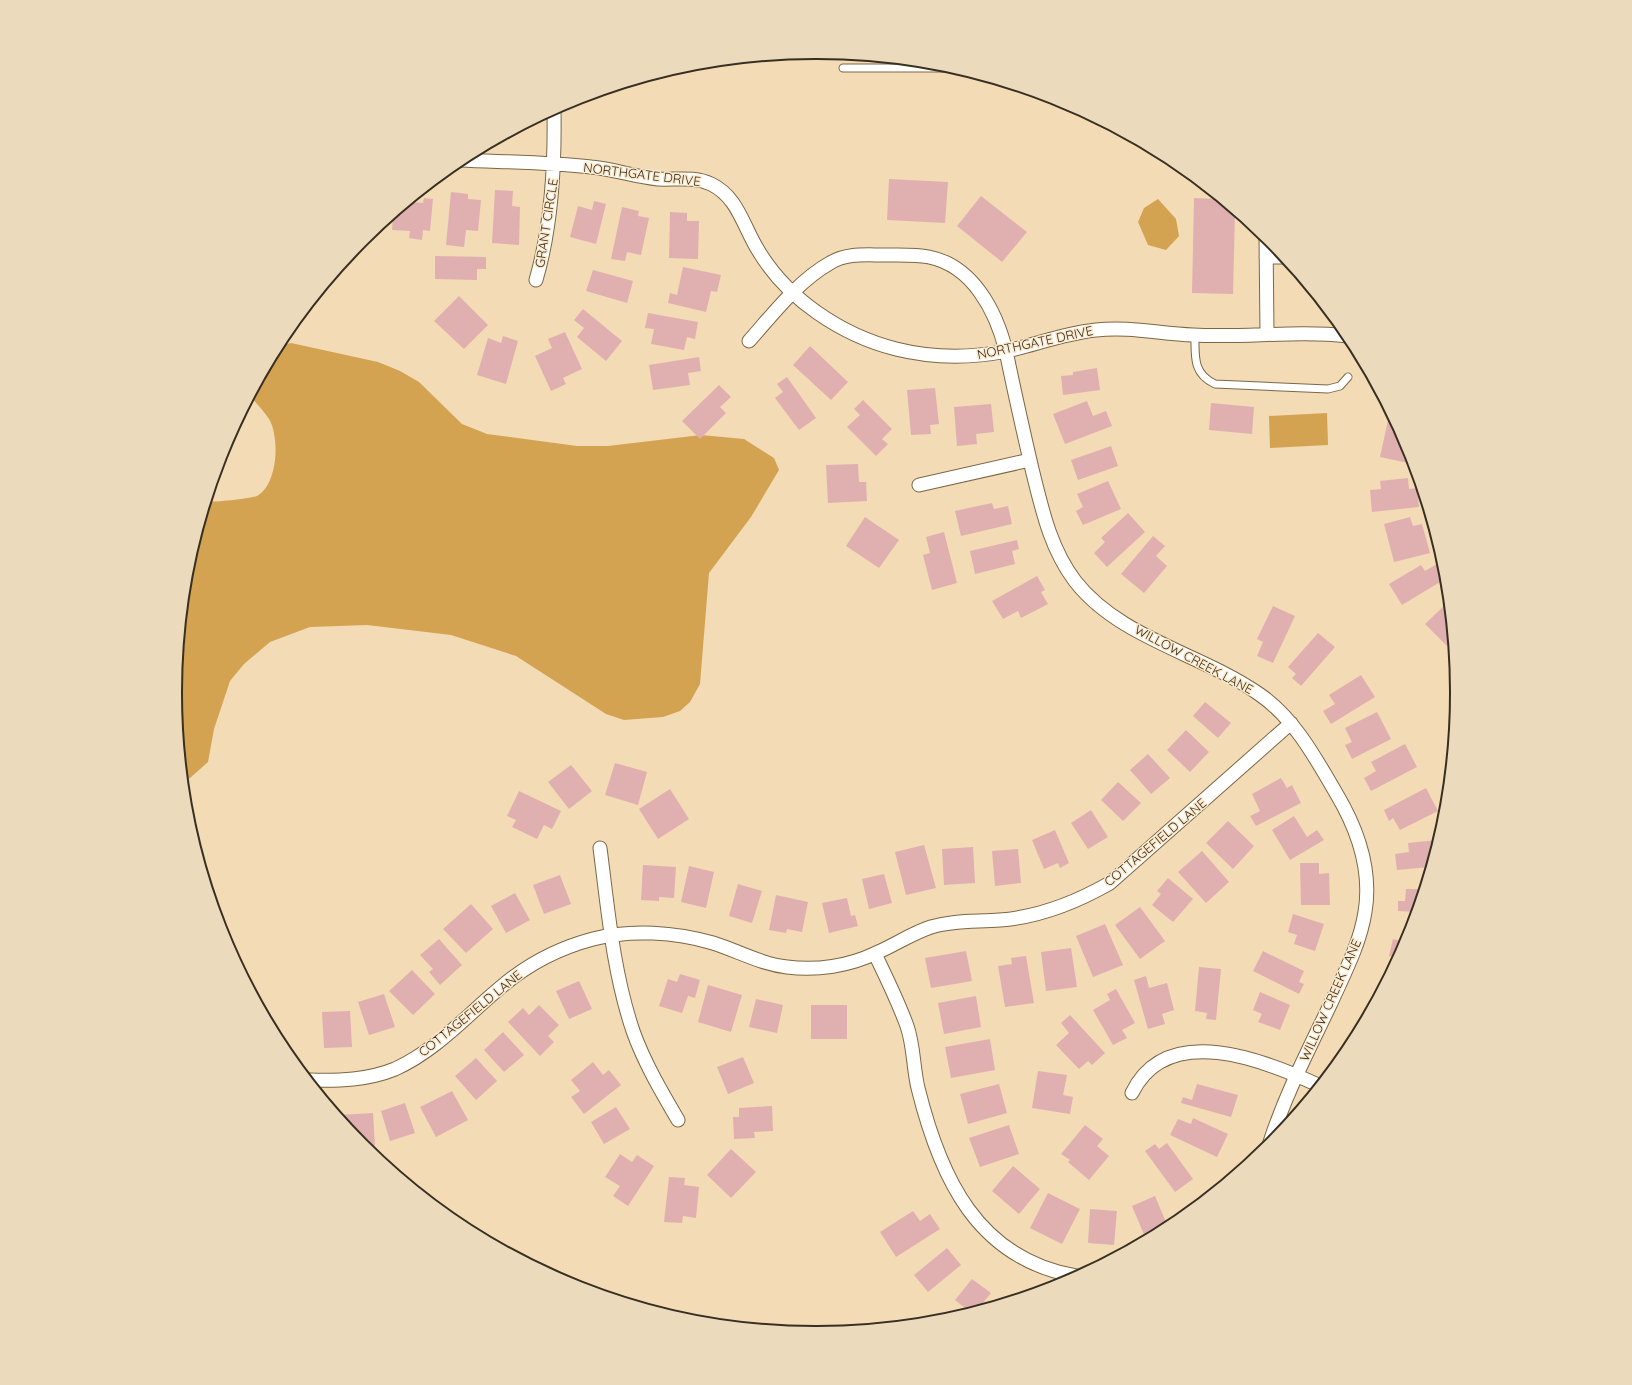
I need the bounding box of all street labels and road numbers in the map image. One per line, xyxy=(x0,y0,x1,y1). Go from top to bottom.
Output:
street label: NORTHGATE DRIVE xyxy=(582,159,702,189)
street label: GRANT CIRCLE xyxy=(531,177,561,269)
street label: NORTHGATE DRIVE xyxy=(976,322,1094,362)
street label: WILLOW CREEK LANE xyxy=(1132,621,1256,697)
street label: COTTAGEFIELD LANE xyxy=(1101,795,1209,889)
street label: WILLOW CREEK LANE xyxy=(1296,936,1364,1064)
street label: COTTAGEFIELD LANE xyxy=(415,966,525,1060)

